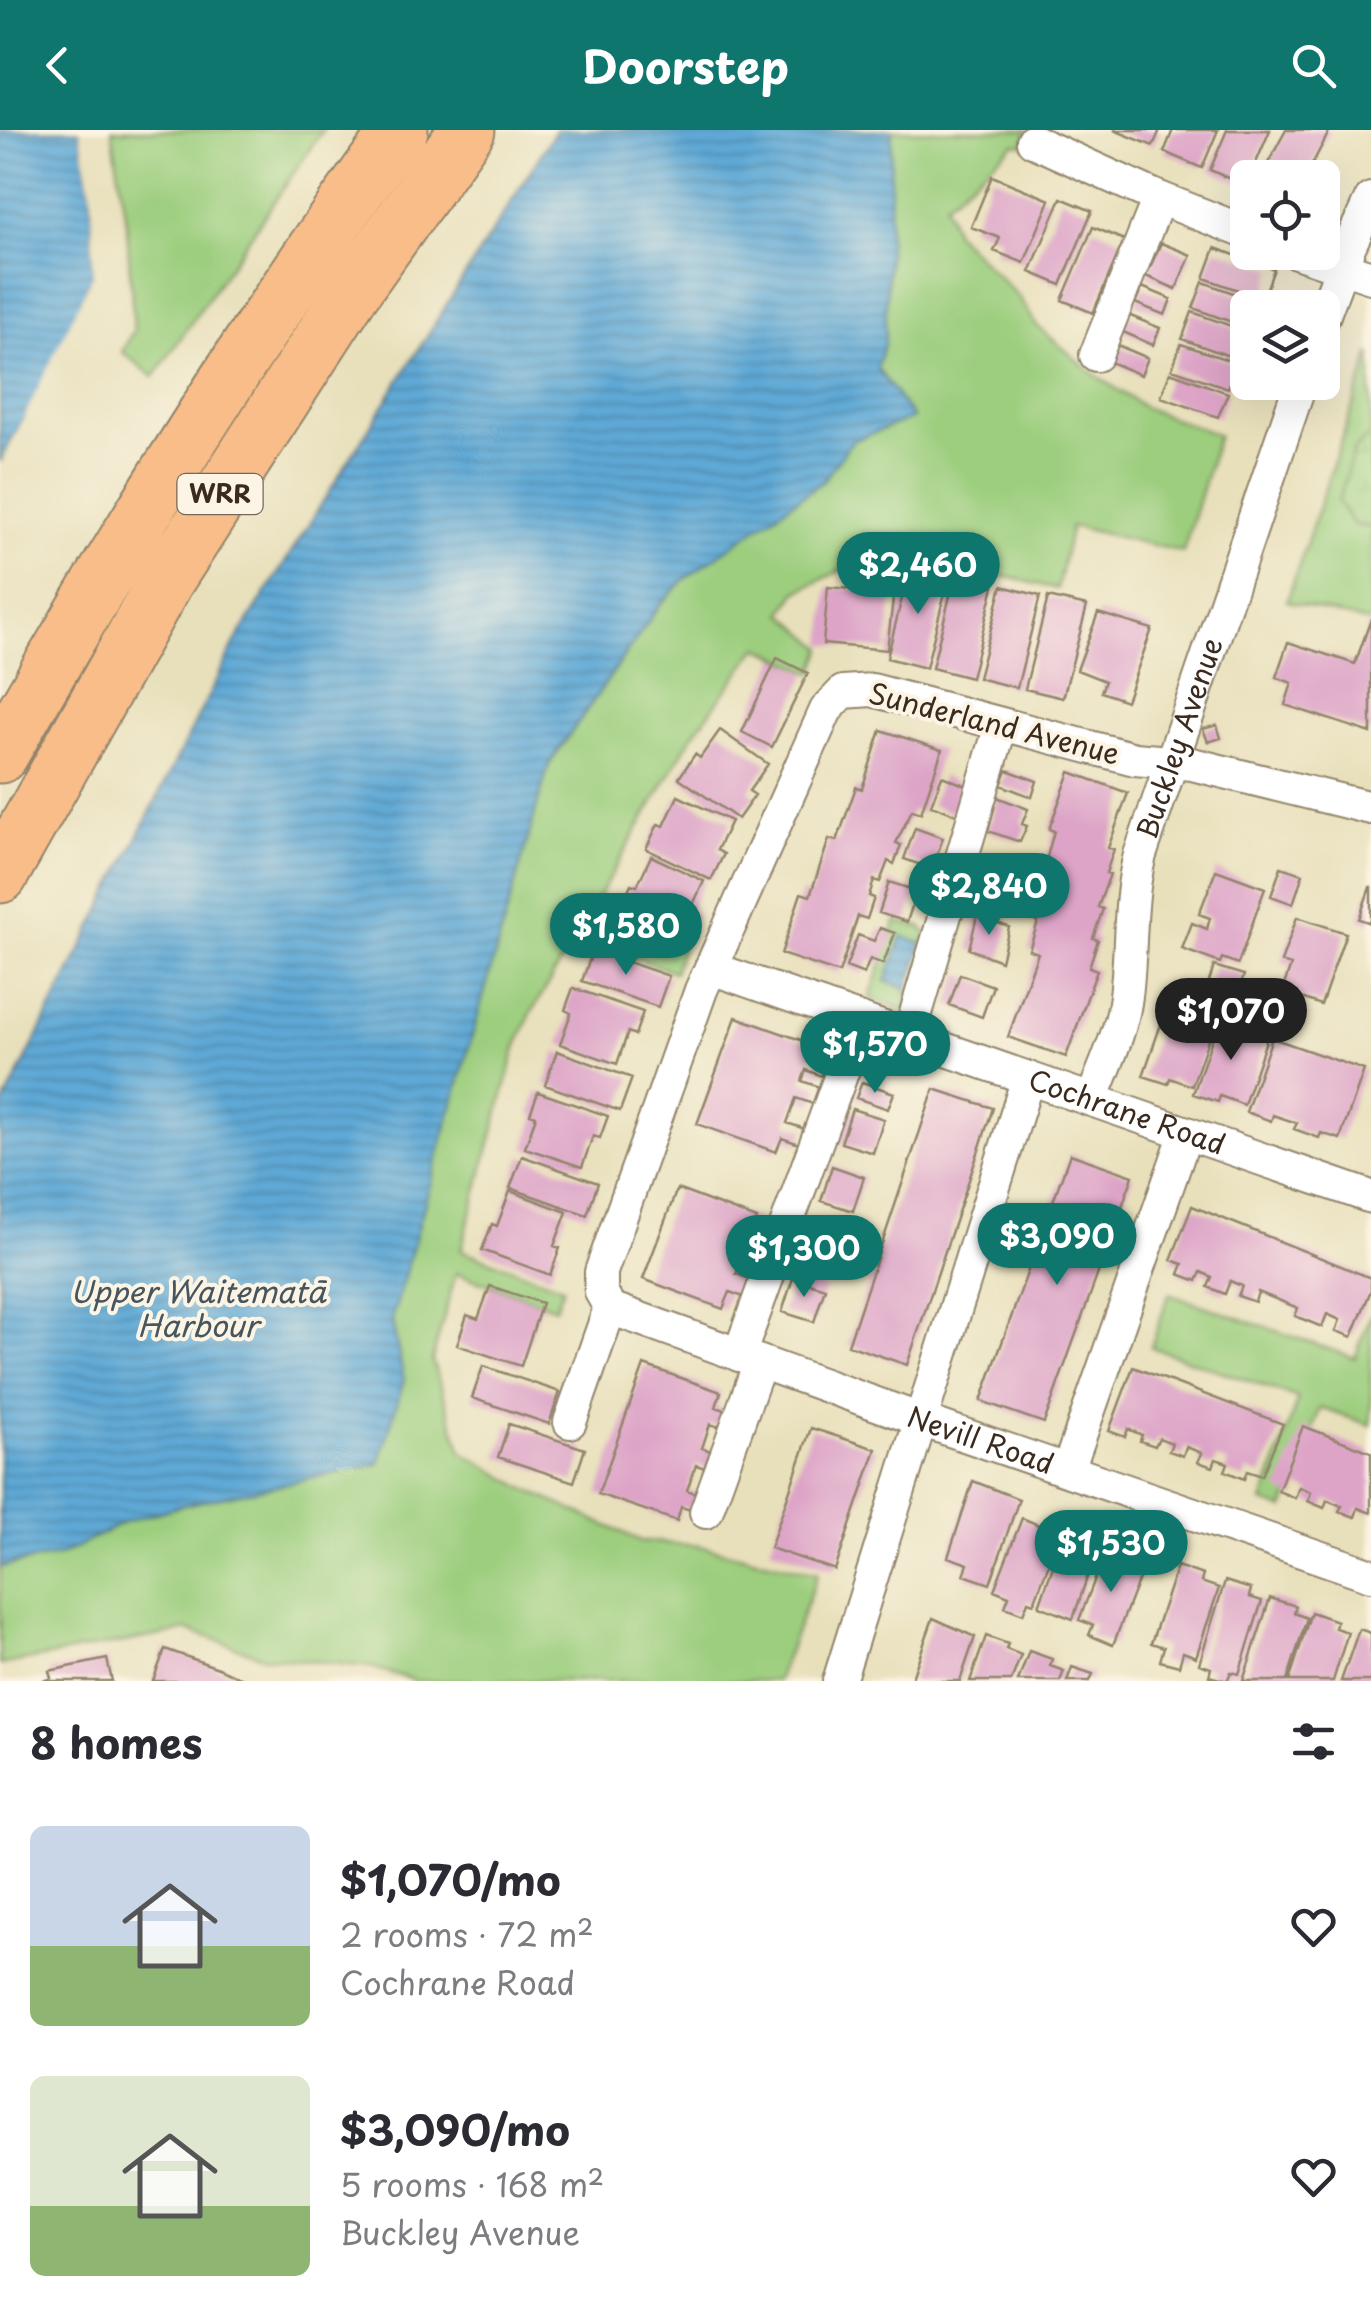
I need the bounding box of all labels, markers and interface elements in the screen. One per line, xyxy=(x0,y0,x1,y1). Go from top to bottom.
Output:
text: Doorstep xyxy=(582,31,789,99)
icon: back xyxy=(30,38,85,93)
icon: search xyxy=(1286,38,1341,93)
map controls xyxy=(1230,160,1340,400)
button: locate xyxy=(1230,160,1340,270)
button: layers xyxy=(1230,290,1340,400)
road number: WRR xyxy=(178,474,262,514)
pin: $2,460 xyxy=(837,532,999,617)
text: $2,460 xyxy=(859,540,977,588)
street label: Buckley Avenue xyxy=(1124,631,1233,844)
street label: Sunderland Avenue xyxy=(864,671,1124,775)
pin: $2,840 xyxy=(908,853,1070,938)
text: $2,840 xyxy=(931,861,1047,909)
pin: $1,580 xyxy=(545,893,707,978)
text: $1,580 xyxy=(572,901,680,949)
pin: $1,070 xyxy=(1150,978,1312,1063)
text: $1,070 xyxy=(1177,986,1285,1034)
pin: $1,570 xyxy=(794,1011,956,1096)
text: $1,570 xyxy=(822,1019,928,1067)
street label: Cochrane Road xyxy=(1023,1057,1231,1165)
pin: $3,090 xyxy=(976,1203,1138,1288)
text: $3,090 xyxy=(999,1211,1115,1259)
pin: $1,300 xyxy=(723,1215,885,1300)
text: $1,300 xyxy=(748,1223,860,1271)
water label: Upper Waitematā Harbour xyxy=(70,1268,328,1347)
street label: Nevill Road xyxy=(902,1394,1060,1484)
pin: $1,530 xyxy=(1030,1510,1192,1595)
text: $1,530 xyxy=(1057,1518,1165,1566)
text: 8 homes xyxy=(30,1710,203,1773)
icon: filters xyxy=(1286,1714,1341,1769)
text: $1,070/mo xyxy=(340,1847,561,1910)
icon: home xyxy=(110,1866,230,1986)
icon: heart xyxy=(1286,1899,1341,1954)
text: 2 rooms · 72 m² xyxy=(340,1910,594,1958)
text: Cochrane Road xyxy=(340,1958,575,2006)
text: $3,090/mo xyxy=(340,2097,570,2160)
icon: home xyxy=(110,2116,230,2236)
icon: heart xyxy=(1286,2149,1341,2204)
text: 5 rooms · 168 m² xyxy=(340,2160,604,2208)
text: Buckley Avenue xyxy=(340,2208,580,2256)

